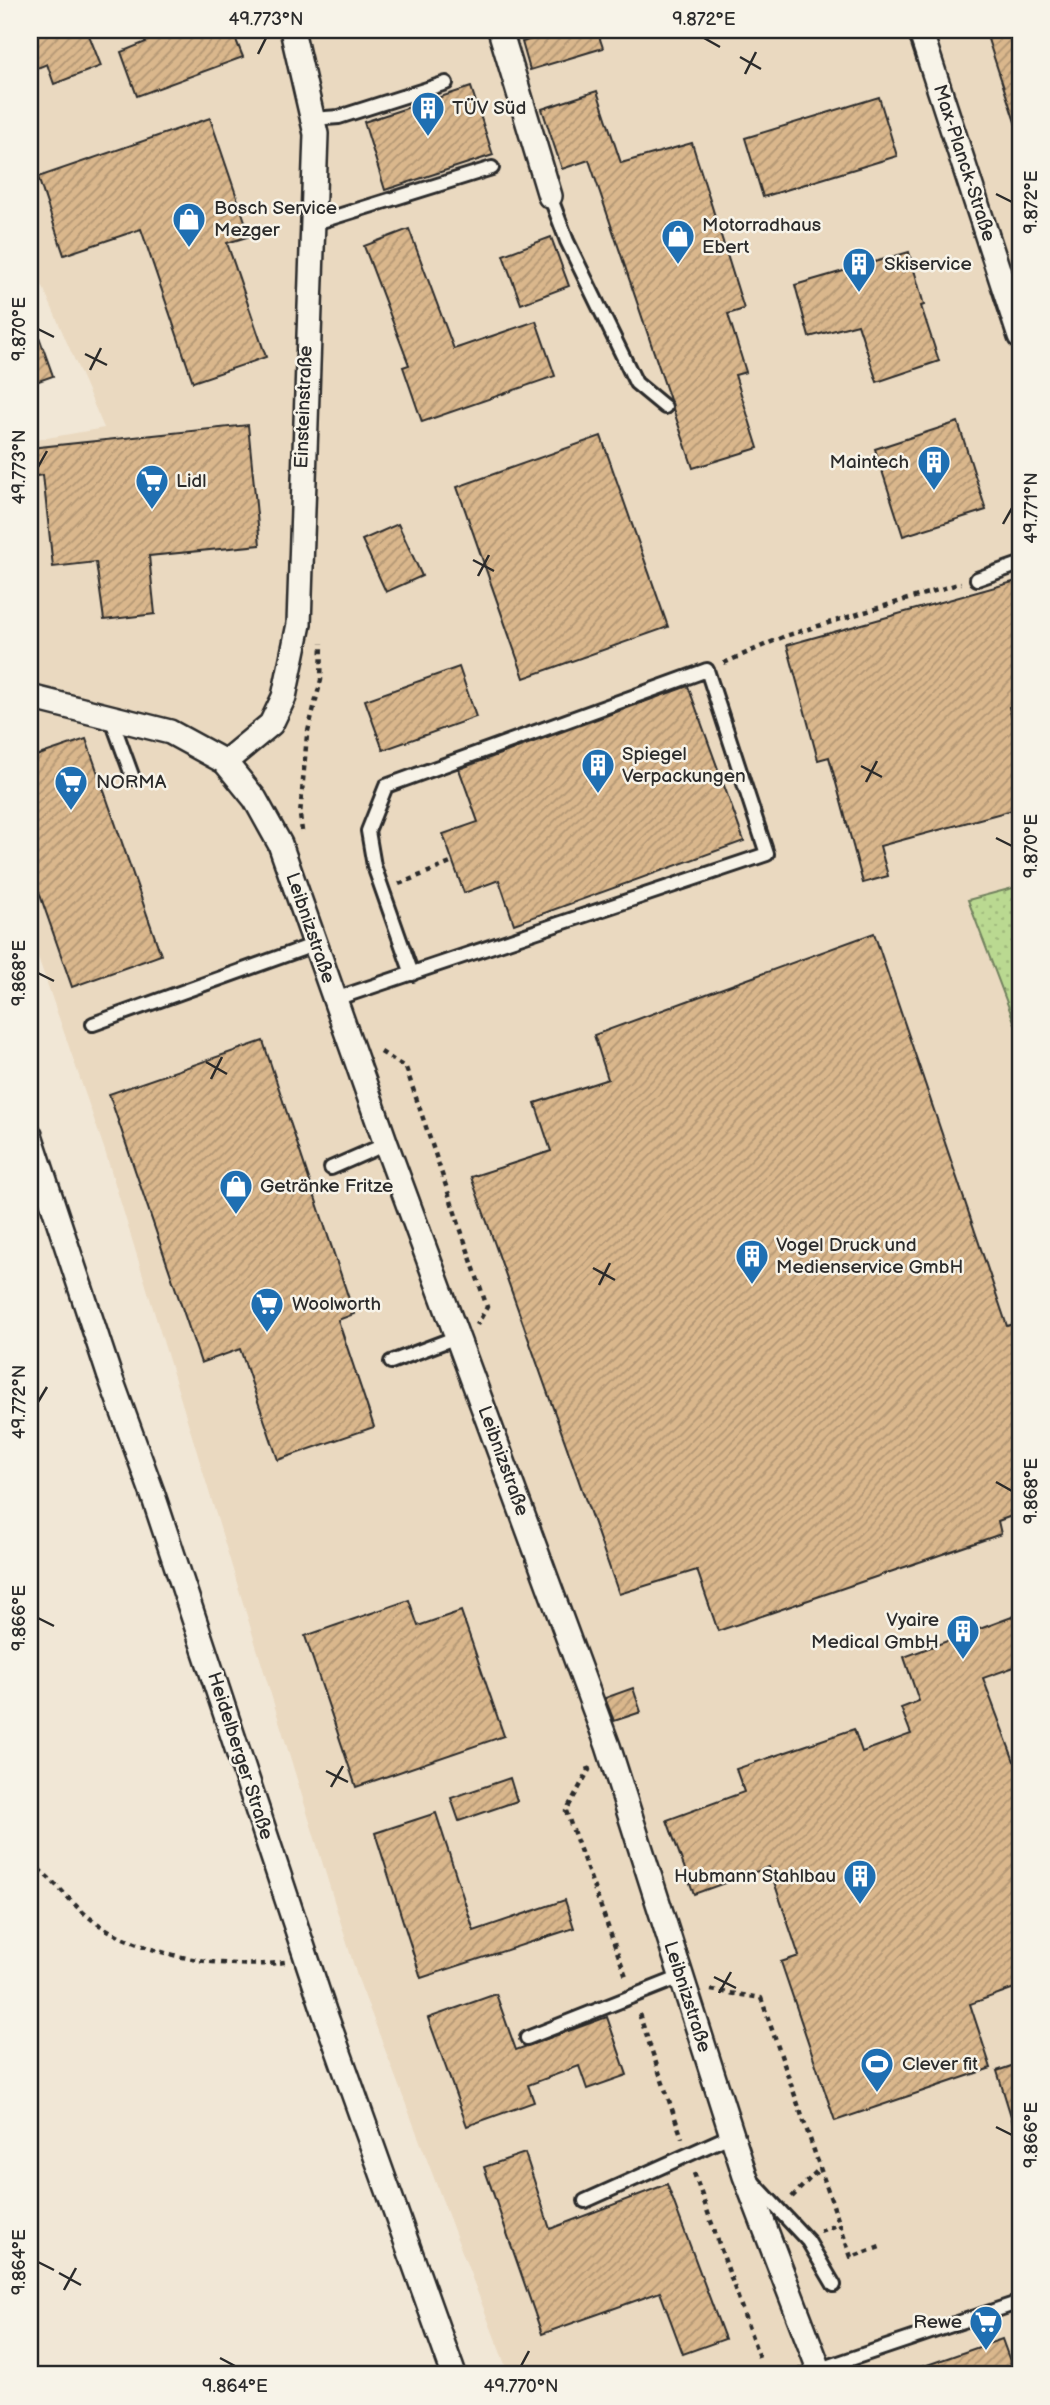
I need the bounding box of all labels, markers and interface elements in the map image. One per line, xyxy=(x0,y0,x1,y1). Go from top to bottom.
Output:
text: 49.773°N xyxy=(228,9,304,30)
text: 9.872°E xyxy=(672,9,736,30)
street label: Max-Planck-Straße xyxy=(928,82,1000,244)
building icon: TÜV Süd xyxy=(409,89,447,138)
place label: TÜV Süd xyxy=(452,97,526,120)
text: 9.872°E xyxy=(1021,170,1042,234)
place label: Bosch Service Mezger xyxy=(214,197,337,242)
shop icon: Bosch Service Mezger xyxy=(170,200,208,249)
place label: Motorradhaus Ebert xyxy=(702,214,821,259)
shop icon: Motorradhaus Ebert xyxy=(659,217,697,266)
building icon: Skiservice xyxy=(840,245,878,294)
place label: Skiservice xyxy=(884,253,972,276)
text: 9.870°E xyxy=(9,297,30,361)
street label: Einsteinstraße xyxy=(290,345,318,469)
text: 49.773°N xyxy=(9,429,30,505)
building icon: Maintech xyxy=(915,443,953,492)
place label: Maintech xyxy=(830,451,909,474)
supermarket icon: Lidl xyxy=(133,462,171,511)
place label: Lidl xyxy=(176,470,207,493)
text: 49.771°N xyxy=(1021,472,1042,544)
place label: Spiegel Verpackungen xyxy=(622,743,746,788)
building icon: Spiegel Verpackungen xyxy=(579,746,617,795)
supermarket icon: NORMA xyxy=(52,763,90,812)
place label: NORMA xyxy=(96,771,167,794)
text: 9.870°E xyxy=(1021,814,1042,878)
street label: Leibnizstraße xyxy=(280,870,340,986)
text: 9.868°E xyxy=(9,940,30,1006)
shop icon: Getränke Fritze xyxy=(217,1167,255,1216)
place label: Getränke Fritze xyxy=(260,1175,393,1198)
place label: Vogel Druck und Medienservice GmbH xyxy=(776,1234,963,1279)
building icon: Vogel Druck und Medienservice GmbH xyxy=(733,1237,771,1286)
supermarket icon: Woolworth xyxy=(248,1285,286,1334)
place label: Woolworth xyxy=(292,1293,381,1316)
text: 49.772°N xyxy=(9,1365,30,1439)
street label: Leibnizstraße xyxy=(472,1403,534,1519)
text: 9.868°E xyxy=(1021,1458,1042,1524)
text: 9.866°E xyxy=(9,1585,30,1651)
place label: Vyaire Medical GmbH xyxy=(811,1609,939,1654)
building icon: Vyaire Medical GmbH xyxy=(944,1612,982,1661)
street label: Heidelberger Straße xyxy=(202,1669,278,1843)
building icon: Hubmann Stahlbau xyxy=(841,1857,879,1906)
place label: Hubmann Stahlbau xyxy=(674,1865,836,1888)
street label: Leibnizstraße xyxy=(658,1939,716,2055)
sports icon: Clever fit xyxy=(858,2045,896,2094)
place label: Clever fit xyxy=(902,2053,978,2076)
text: 9.866°E xyxy=(1021,2102,1042,2168)
text: 9.864°E xyxy=(9,2229,30,2295)
supermarket icon: Rewe xyxy=(967,2303,1005,2352)
place label: Rewe xyxy=(913,2311,962,2334)
text: 9.864°E xyxy=(202,2376,268,2397)
text: 49.770°N xyxy=(484,2376,559,2397)

